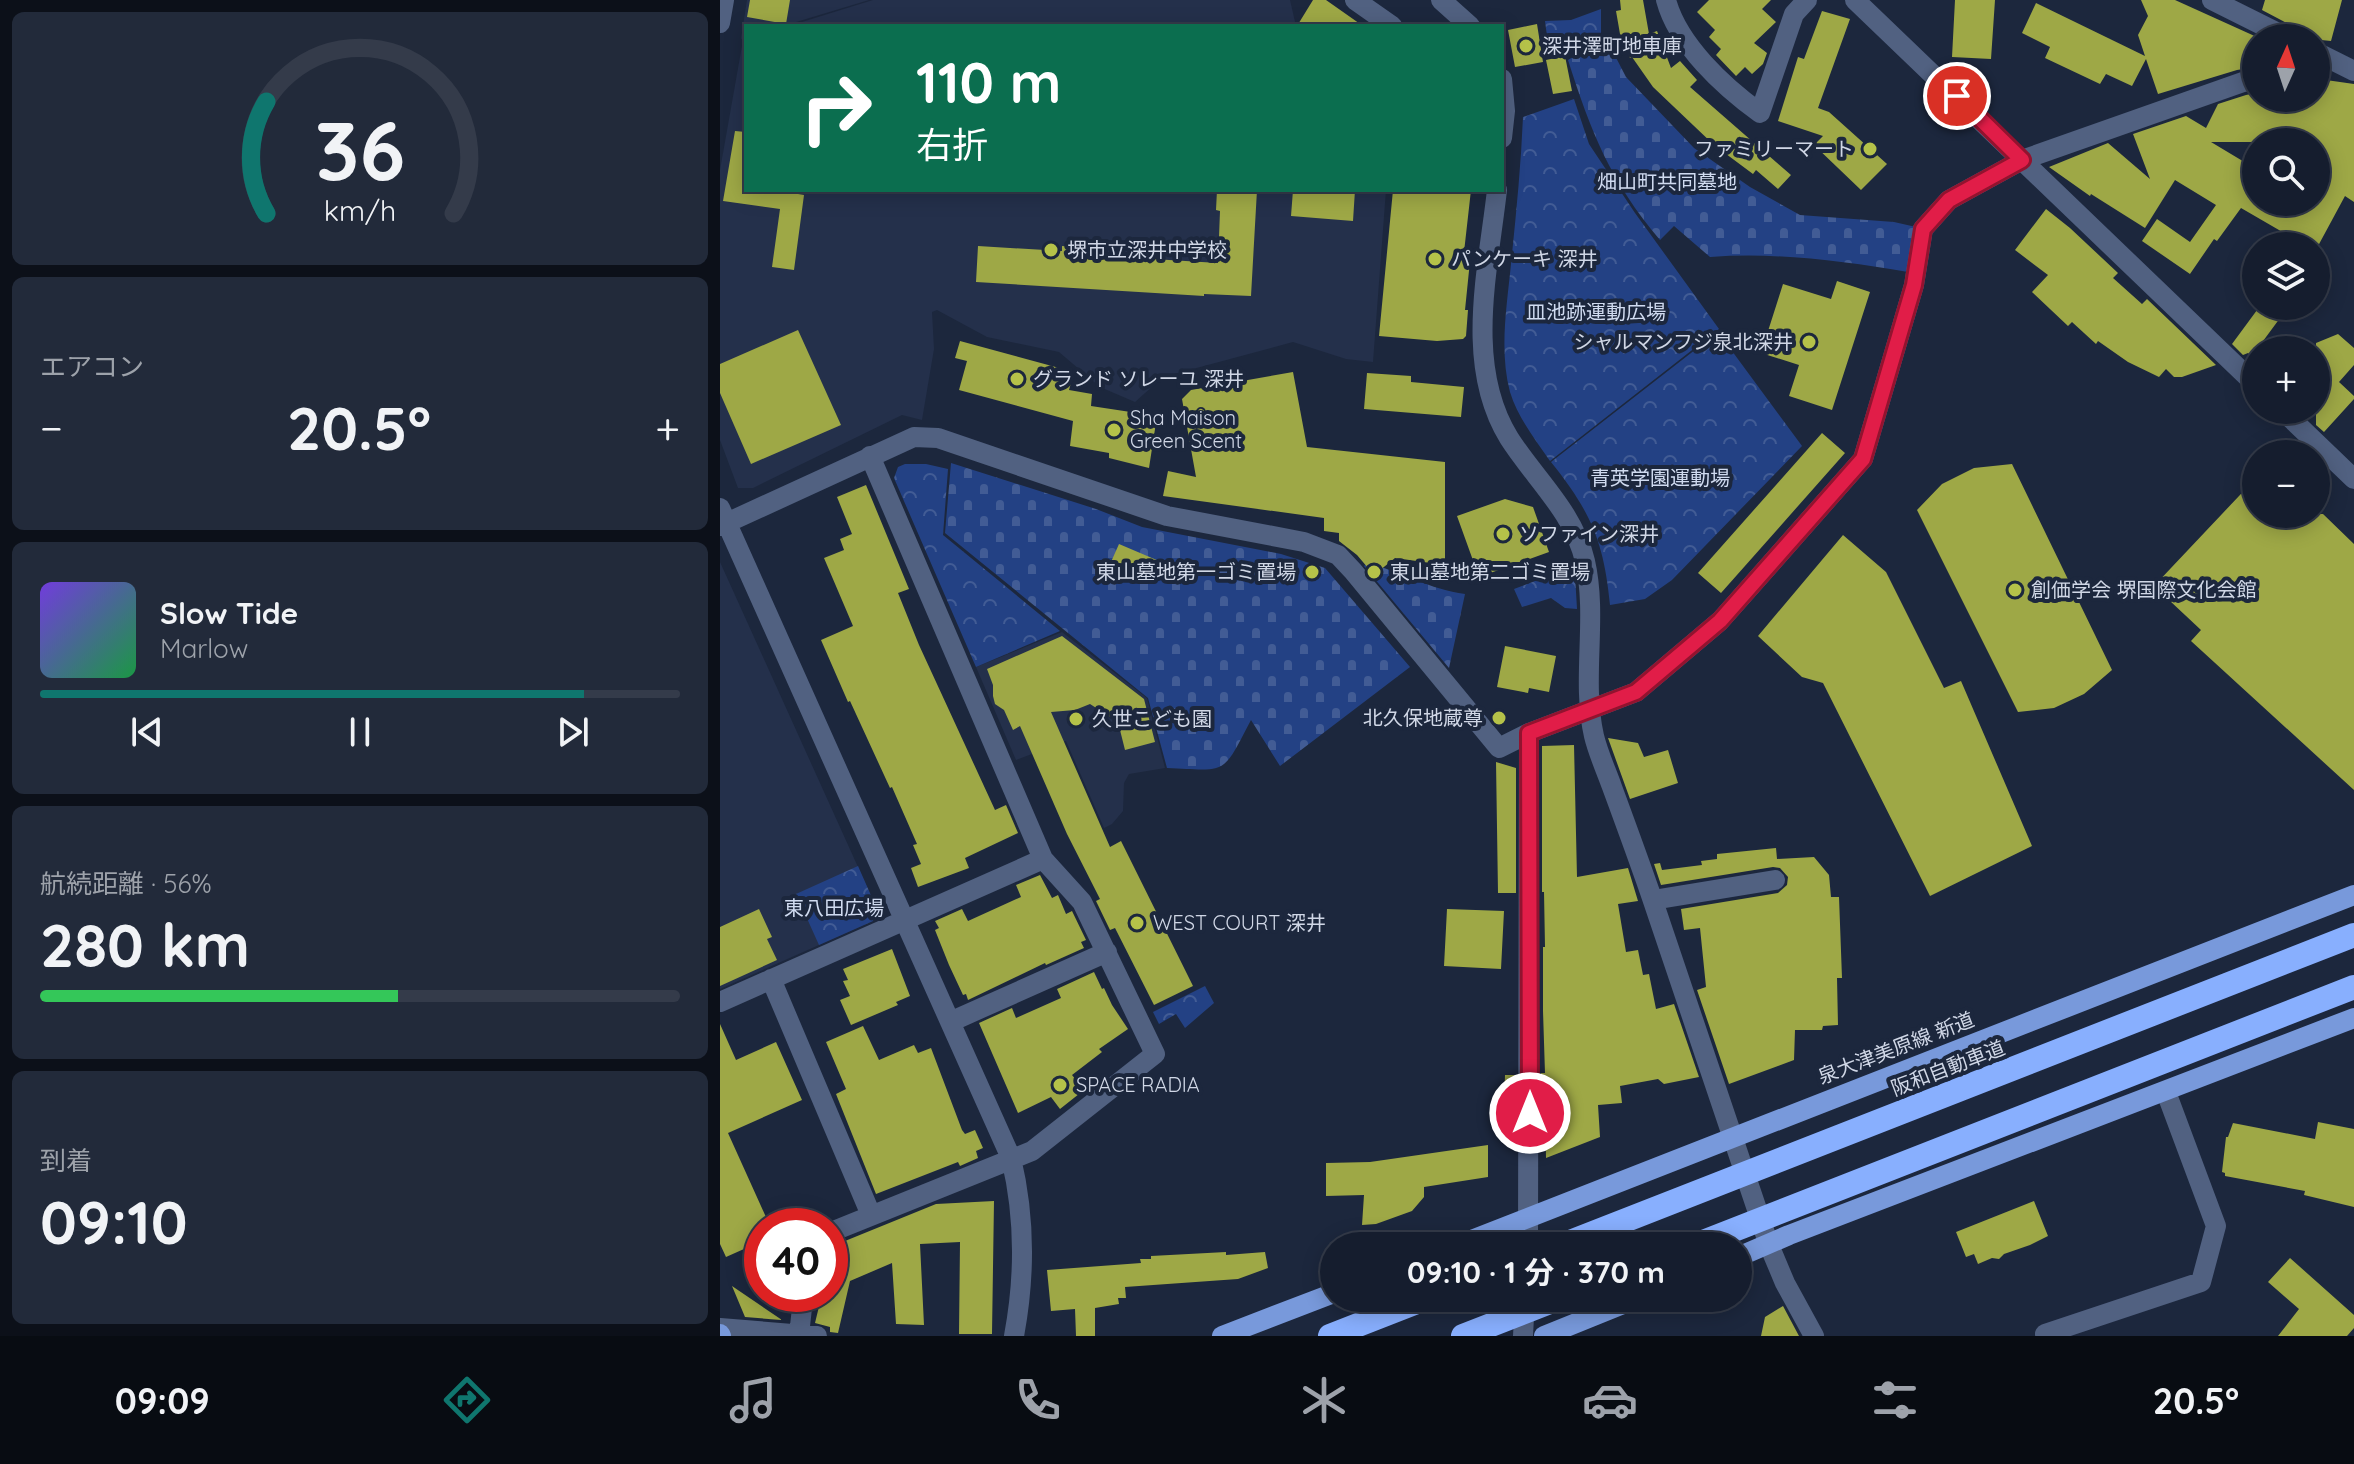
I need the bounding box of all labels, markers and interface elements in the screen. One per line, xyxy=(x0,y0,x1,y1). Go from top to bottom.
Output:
north arrow xyxy=(2242,24,2330,112)
map controls xyxy=(2242,24,2330,528)
place label: 深井澤町地車庫 xyxy=(1542,33,1682,58)
marker: 深井澤町地車庫 xyxy=(1517,37,1535,55)
text: 110 m xyxy=(916,47,1061,117)
icon: right xyxy=(784,56,888,160)
pin xyxy=(1923,62,1991,130)
icon: arrive xyxy=(1935,74,1979,118)
text: 36 xyxy=(315,97,405,201)
text: 右折 xyxy=(916,122,988,167)
button: search xyxy=(2242,128,2330,216)
place label: ファミリーマート xyxy=(1694,136,1854,161)
marker: ファミリーマート xyxy=(1861,140,1879,158)
park label: 畑山町共同墓地 xyxy=(1597,169,1737,194)
text: km/h xyxy=(324,193,396,229)
button: layers xyxy=(2242,232,2330,320)
place label: 堺市立深井中学校 xyxy=(1067,237,1227,262)
marker: 堺市立深井中学校 xyxy=(1042,241,1060,259)
place label: パンケーキ 深井 xyxy=(1451,246,1597,271)
marker: パンケーキ 深井 xyxy=(1426,250,1444,268)
park label: 皿池跡運動広場 xyxy=(1526,299,1666,324)
place label: シャルマンフジ泉北深井 xyxy=(1574,329,1793,354)
marker: シャルマンフジ泉北深井 xyxy=(1800,333,1818,351)
button: + xyxy=(2242,336,2330,424)
text: エアコン xyxy=(40,350,144,383)
place label: グランド ソレーユ 深井 xyxy=(1033,366,1244,391)
marker: グランド ソレーユ 深井 xyxy=(1008,370,1026,388)
text: 20.5° xyxy=(287,390,431,465)
text: − xyxy=(40,400,63,455)
text: + xyxy=(655,400,680,455)
place label: Sha Maison Green Scent xyxy=(1130,405,1242,453)
marker: Sha Maison Green Scent xyxy=(1105,421,1123,439)
button: − xyxy=(2242,440,2330,528)
park label: 青英学園運動場 xyxy=(1590,465,1730,490)
place label: ソファイン深井 xyxy=(1519,521,1659,546)
marker: ソファイン深井 xyxy=(1494,525,1512,543)
place label: 東山墓地第一ゴミ置場 xyxy=(1096,559,1296,584)
place label: 東山墓地第二ゴミ置場 xyxy=(1390,559,1590,584)
marker: 東山墓地第一ゴミ置場 xyxy=(1303,563,1321,581)
marker: 東山墓地第二ゴミ置場 xyxy=(1365,563,1383,581)
place label: 創価学会 堺国際文化会館 xyxy=(2031,577,2256,602)
marker: 創価学会 堺国際文化会館 xyxy=(2006,581,2024,599)
text: Slow Tide xyxy=(160,594,298,632)
text: Marlow xyxy=(160,632,248,665)
place label: 北久保地蔵尊 xyxy=(1363,705,1483,730)
place label: 久世こども園 xyxy=(1092,706,1212,731)
marker: 北久保地蔵尊 xyxy=(1490,709,1508,727)
icon: previous xyxy=(125,710,169,754)
icon: pause xyxy=(338,710,382,754)
icon: next xyxy=(551,710,595,754)
marker: 久世こども園 xyxy=(1067,710,1085,728)
text: 航続距離 · 56% xyxy=(40,867,212,900)
park label: 東八田広場 xyxy=(784,895,884,920)
text: 280 km xyxy=(40,907,250,982)
place label: WEST COURT 深井 xyxy=(1153,910,1326,935)
marker: WEST COURT 深井 xyxy=(1128,914,1146,932)
street label: 泉大津美原線 新道 xyxy=(1814,1006,1978,1089)
street label: 阪和自動車道 xyxy=(1887,1034,2008,1101)
position arrow xyxy=(1488,1071,1572,1155)
place label: SPACE RADIA xyxy=(1076,1072,1200,1097)
marker: SPACE RADIA xyxy=(1051,1076,1069,1094)
text: 到着 xyxy=(40,1144,92,1177)
text: 09:10 xyxy=(40,1184,187,1259)
speed limit sign: 40 xyxy=(744,1208,848,1312)
text: 09:10 · 1 分 · 370 m xyxy=(1407,1253,1665,1291)
icon: directions xyxy=(439,1372,495,1428)
icon: music xyxy=(725,1372,781,1428)
icon: phone xyxy=(1010,1372,1066,1428)
icon: climate xyxy=(1296,1372,1352,1428)
icon: car xyxy=(1582,1372,1638,1428)
icon: filters xyxy=(1867,1372,1923,1428)
text: 09:09 xyxy=(115,1378,210,1423)
text: 20.5° xyxy=(2153,1378,2239,1423)

